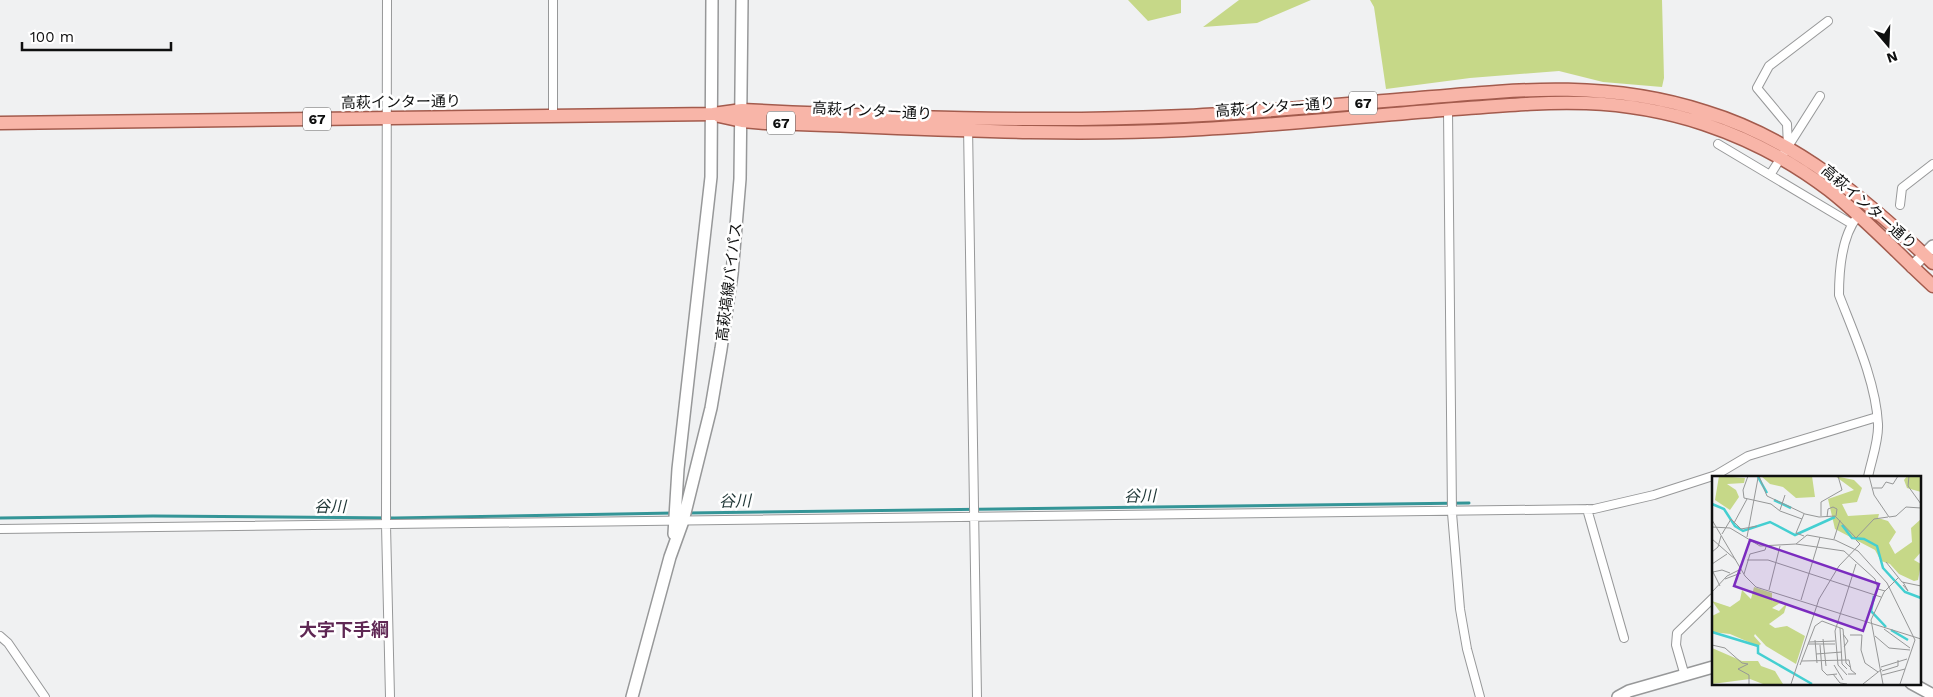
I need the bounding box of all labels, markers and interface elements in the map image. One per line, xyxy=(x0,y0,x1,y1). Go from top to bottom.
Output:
scale bar xyxy=(22,20,171,52)
north arrow xyxy=(1863,20,1913,70)
text: 100 m xyxy=(30,28,74,46)
text: N xyxy=(1885,48,1900,67)
street label: 高萩インター通り xyxy=(341,92,461,112)
road number: 67 xyxy=(1349,92,1377,115)
street label: 高萩インター通り xyxy=(1215,94,1335,120)
street label: 高萩インター通り xyxy=(812,99,932,123)
road number: 67 xyxy=(303,108,331,130)
road number: 67 xyxy=(767,112,795,134)
street label: 高萩インター通り xyxy=(1818,161,1920,253)
street label: 高萩塙線バイパス xyxy=(713,221,745,343)
inset map xyxy=(1712,476,1920,684)
water label: 谷川 xyxy=(1124,486,1158,506)
water label: 谷川 xyxy=(719,491,753,511)
water label: 谷川 xyxy=(314,497,348,516)
district label: 大字下手綱 xyxy=(299,619,389,640)

